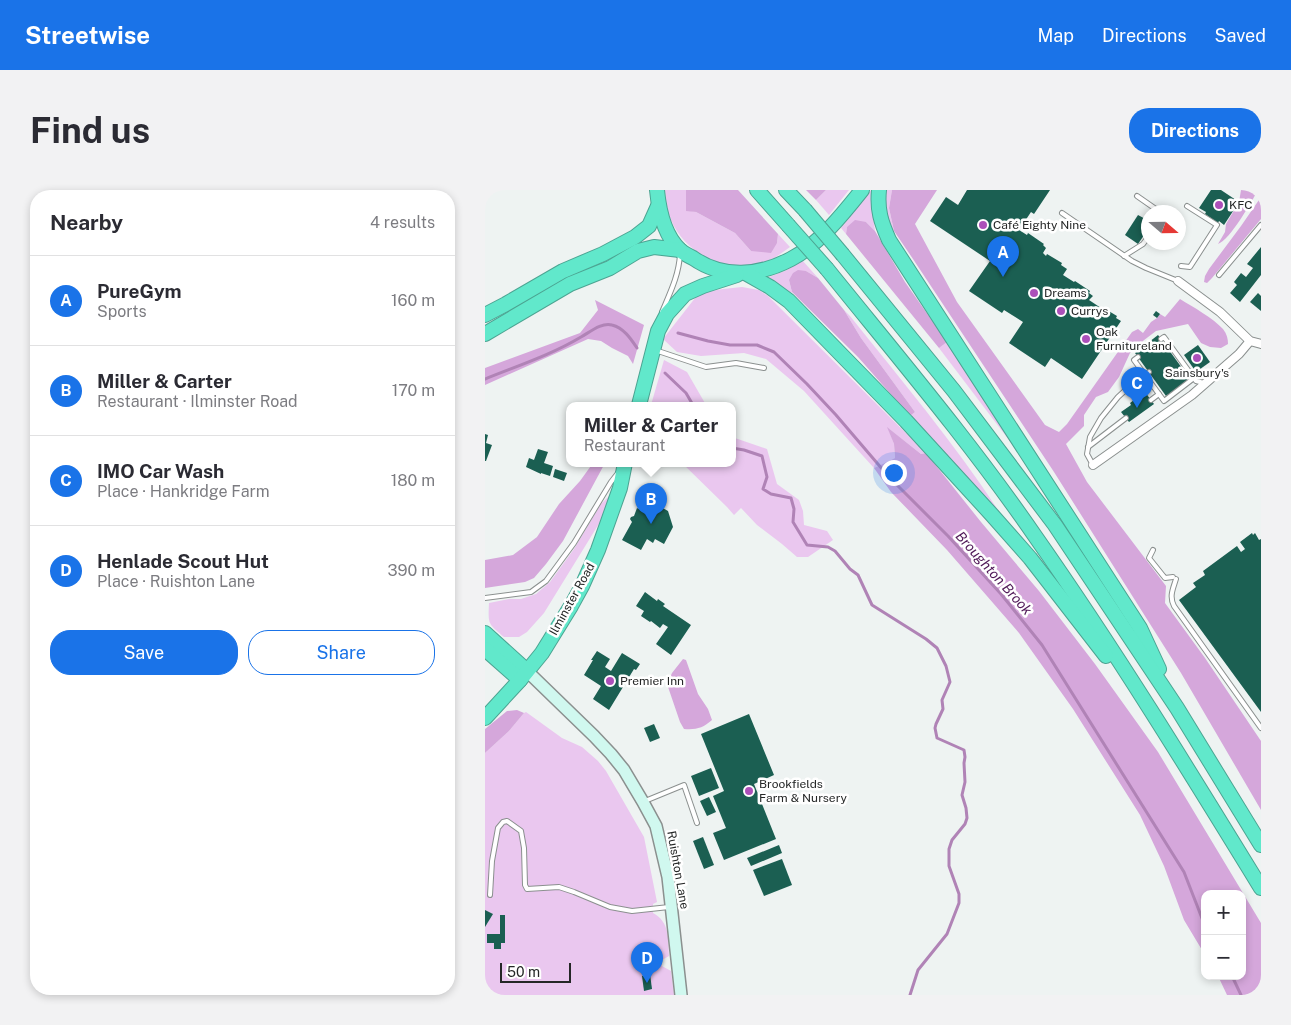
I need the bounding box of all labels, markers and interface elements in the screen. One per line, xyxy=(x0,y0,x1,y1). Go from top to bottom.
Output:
text: Streetwise xyxy=(25,21,150,49)
text: Map xyxy=(1037,25,1074,46)
text: Directions xyxy=(1102,25,1187,46)
text: Saved xyxy=(1215,25,1266,46)
button: Directions xyxy=(1129,108,1261,153)
text: Find us xyxy=(30,110,150,151)
place label: KFC xyxy=(1229,198,1253,212)
marker: KFC xyxy=(1213,199,1225,211)
north arrow xyxy=(1141,205,1186,250)
text: Nearby xyxy=(50,210,123,235)
text: 4 results xyxy=(370,213,435,232)
place label: Café Eighty Nine xyxy=(993,218,1086,232)
marker: Café Eighty Nine xyxy=(977,219,989,231)
pin: A xyxy=(987,236,1019,277)
text: PureGym xyxy=(97,280,182,302)
place label: Dreams xyxy=(1044,286,1087,300)
marker: Dreams xyxy=(1028,287,1040,299)
text: A xyxy=(60,291,72,310)
text: 160 m xyxy=(391,291,435,310)
text: Sports xyxy=(97,302,147,321)
place label: Currys xyxy=(1071,304,1108,318)
marker: Currys xyxy=(1055,305,1067,317)
place label: Oak Furnitureland xyxy=(1096,325,1172,353)
marker: Oak Furnitureland xyxy=(1080,333,1092,345)
marker: Sainsbury's xyxy=(1191,352,1203,364)
place label: Sainsbury's xyxy=(1165,366,1229,380)
pin: C xyxy=(1121,367,1153,408)
text: Miller & Carter xyxy=(97,370,232,392)
text: B xyxy=(61,381,71,400)
text: 170 m xyxy=(392,381,435,400)
text: Restaurant · Ilminster Road xyxy=(97,392,298,411)
popup xyxy=(566,402,736,467)
text: Miller & Carter xyxy=(584,414,718,436)
text: Restaurant xyxy=(584,436,665,455)
text: IMO Car Wash xyxy=(97,460,224,482)
your location xyxy=(881,460,907,486)
text: C xyxy=(60,471,72,490)
text: 180 m xyxy=(391,471,435,490)
text: Place · Hankridge Farm xyxy=(97,482,270,501)
pin: B xyxy=(635,483,667,524)
water label: Broughton Brook xyxy=(952,528,1036,618)
text: Henlade Scout Hut xyxy=(97,550,269,572)
street label: Ilminster Road xyxy=(546,560,598,638)
text: D xyxy=(60,561,72,580)
text: 390 m xyxy=(388,561,435,580)
text: Place · Ruishton Lane xyxy=(97,572,255,591)
button: Save xyxy=(50,630,238,675)
button: Share xyxy=(248,630,435,675)
place label: Premier Inn xyxy=(620,674,684,688)
marker: Premier Inn xyxy=(604,675,616,687)
place label: Brookfields Farm & Nursery xyxy=(759,777,848,805)
marker: Brookfields Farm & Nursery xyxy=(743,785,755,797)
street label: Ruishton Lane xyxy=(664,830,692,910)
map controls xyxy=(1201,890,1246,980)
button: + xyxy=(1201,890,1246,935)
button: − xyxy=(1201,935,1246,980)
pin: D xyxy=(631,942,663,983)
scale bar xyxy=(500,960,571,983)
text: 50 m xyxy=(507,964,540,980)

